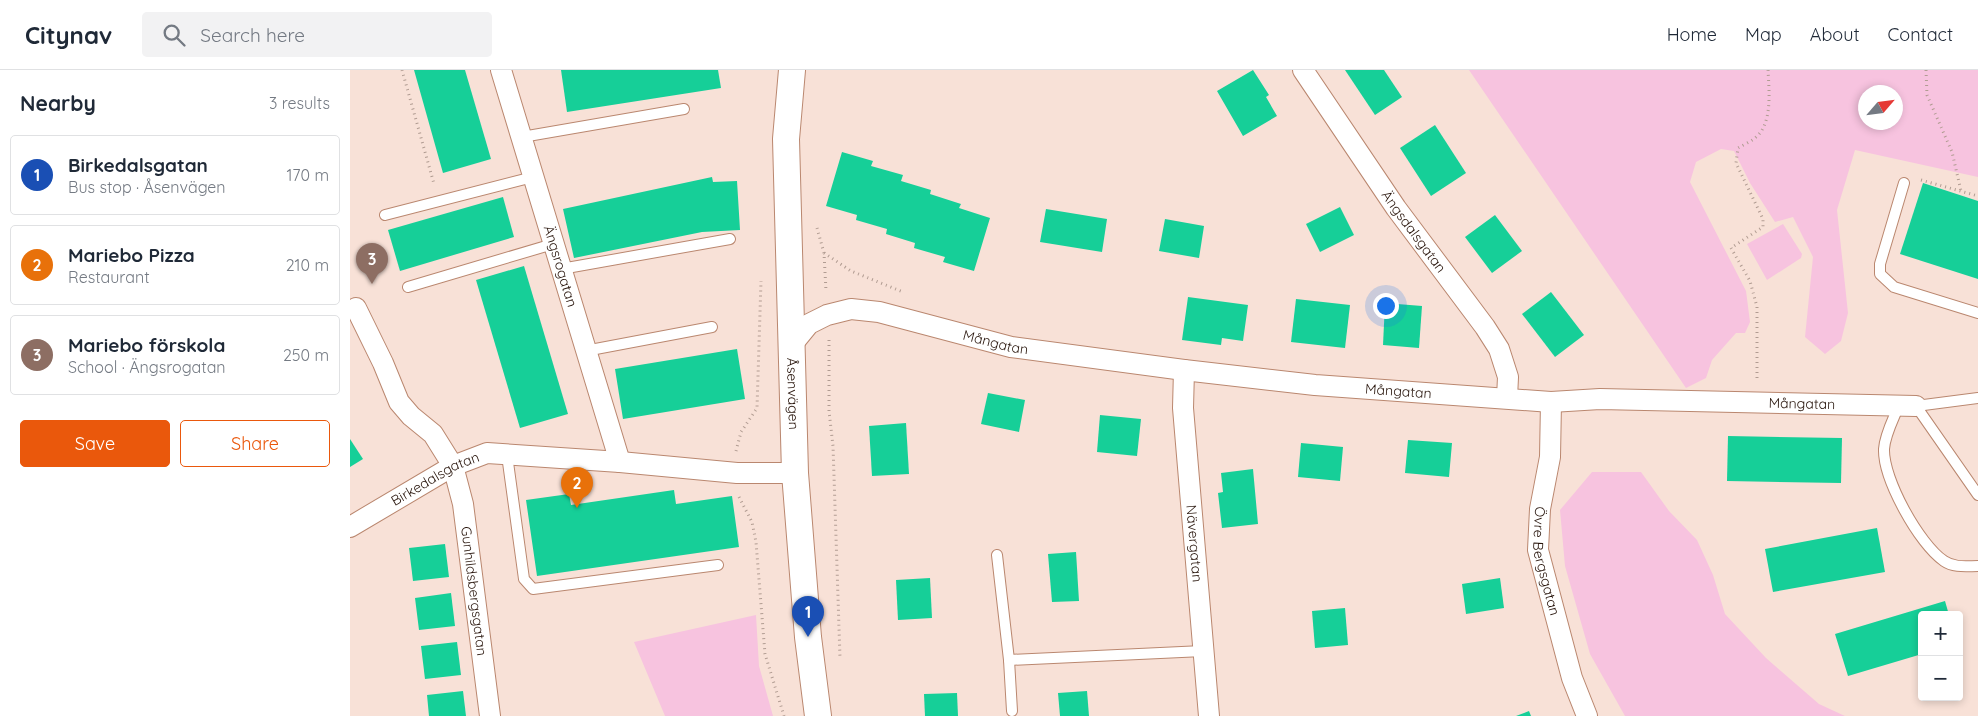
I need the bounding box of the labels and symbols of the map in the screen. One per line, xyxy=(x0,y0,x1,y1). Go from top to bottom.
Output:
north arrow xyxy=(1858,85,1903,130)
street label: Ängsdalsgatan xyxy=(1378,187,1450,276)
street label: Ängsrogatan xyxy=(540,223,581,309)
pin: 3 xyxy=(356,243,388,284)
your location xyxy=(1373,293,1399,319)
street label: Mångatan xyxy=(961,326,1029,358)
street label: Åsenvägen xyxy=(783,357,803,430)
street label: Mångatan xyxy=(1365,380,1432,402)
street label: Mångatan xyxy=(1768,394,1835,413)
street label: Birkedalsgatan xyxy=(388,448,482,510)
pin: 2 xyxy=(561,467,593,508)
street label: Nävergatan xyxy=(1182,504,1207,583)
street label: Övre Bergsgatan xyxy=(1529,506,1564,617)
street label: Gunhildsbergsgatan xyxy=(457,525,491,657)
pin: 1 xyxy=(792,596,824,637)

